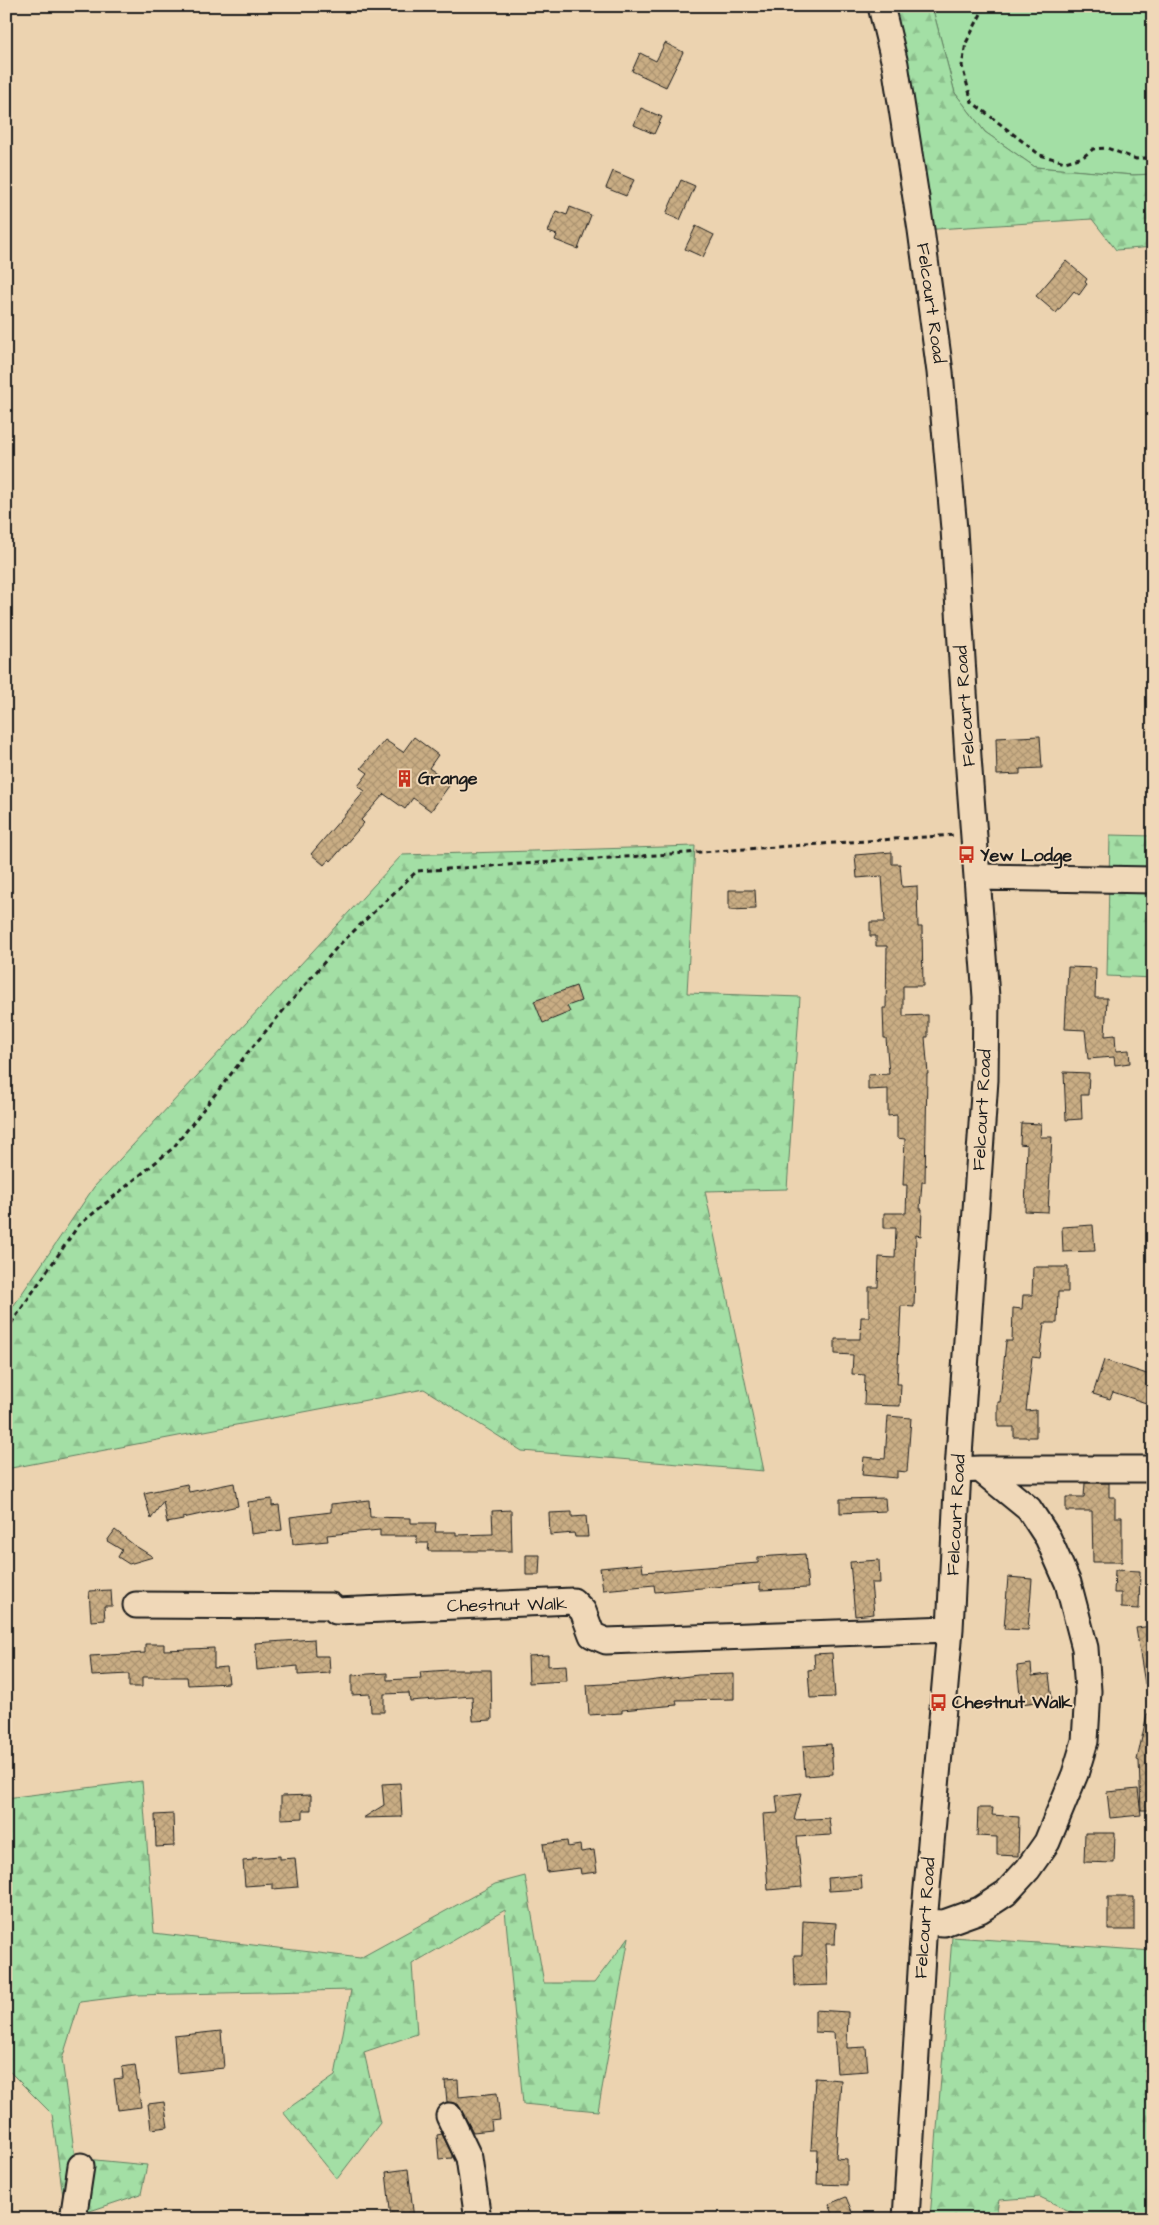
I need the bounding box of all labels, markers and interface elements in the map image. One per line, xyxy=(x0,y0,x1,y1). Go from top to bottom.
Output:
street label: Felcourt Road xyxy=(910,241,952,365)
street label: Felcourt Road xyxy=(948,645,982,767)
place label: Grange xyxy=(418,766,478,792)
building icon: Grange xyxy=(394,768,414,788)
place label: Yew Lodge xyxy=(980,843,1072,869)
bus stop icon: Yew Lodge xyxy=(956,845,976,865)
street label: Felcourt Road xyxy=(966,1049,998,1171)
street label: Felcourt Road xyxy=(940,1454,972,1576)
street label: Chestnut Walk xyxy=(447,1591,567,1619)
place label: Chestnut Walk xyxy=(952,1690,1073,1715)
bus stop icon: Chestnut Walk xyxy=(928,1692,948,1712)
street label: Felcourt Road xyxy=(908,1857,942,1979)

